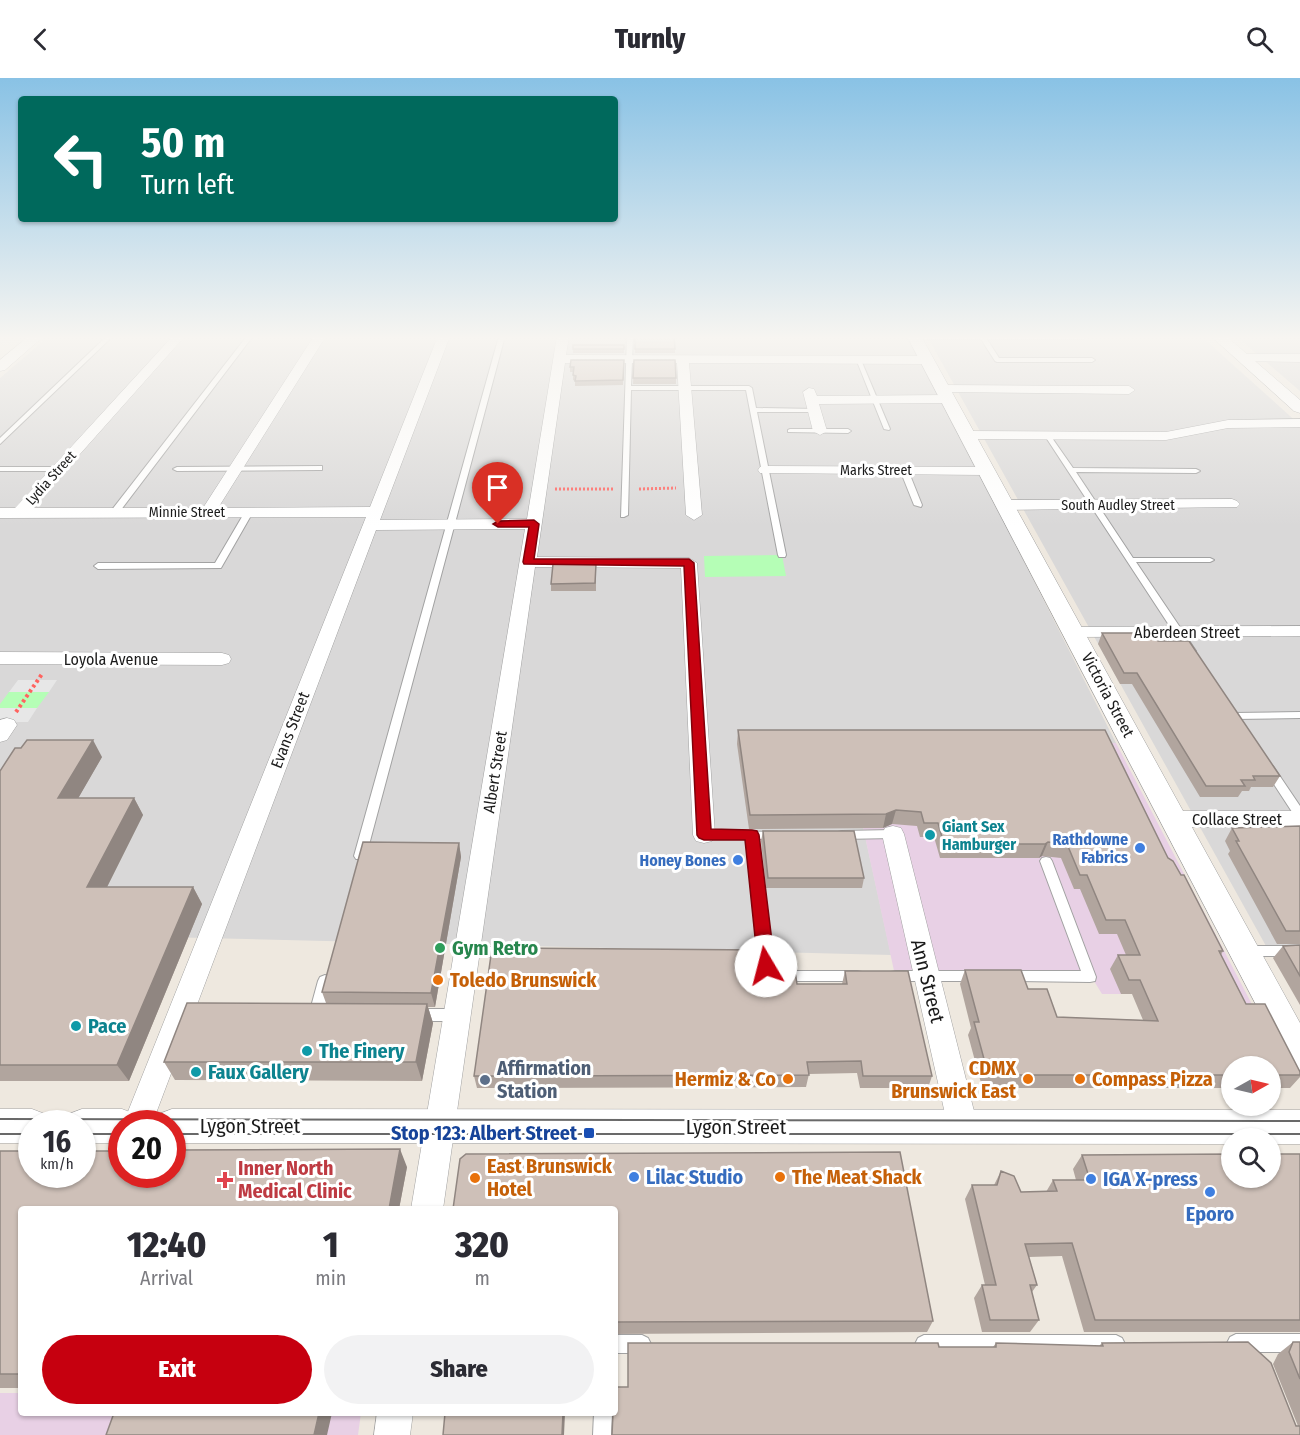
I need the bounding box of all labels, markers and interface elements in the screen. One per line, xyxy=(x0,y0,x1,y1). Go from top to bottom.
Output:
icon: back xyxy=(24,23,57,56)
text: Turnly xyxy=(615,23,685,55)
icon: search xyxy=(1243,23,1276,56)
text: 50 m xyxy=(141,118,225,168)
icon: left xyxy=(42,120,120,198)
text: Turn left xyxy=(141,169,234,201)
street label: Lydia Street xyxy=(22,447,80,509)
pin xyxy=(472,462,523,524)
street label: Marks Street xyxy=(840,462,912,479)
icon: arrive xyxy=(481,471,514,504)
street label: South Audley Street xyxy=(1061,497,1175,514)
street label: Minnie Street xyxy=(149,504,226,521)
street label: Aberdeen Street xyxy=(1134,623,1241,642)
street label: Victoria Street xyxy=(1078,649,1139,741)
street label: Loyola Avenue xyxy=(64,650,158,669)
street label: Evans Street xyxy=(267,688,314,771)
street label: Albert Street xyxy=(479,729,511,814)
street label: Collace Street xyxy=(1192,810,1283,829)
place label: Giant Sex Hamburger xyxy=(942,817,1016,854)
marker: Giant Sex Hamburger xyxy=(923,828,937,842)
place label: Rathdowne Fabrics xyxy=(1052,830,1128,867)
marker: Rathdowne Fabrics xyxy=(1133,841,1147,855)
place label: Honey Bones xyxy=(640,851,726,870)
marker: Honey Bones xyxy=(731,853,745,867)
position arrow xyxy=(734,934,798,998)
place label: Gym Retro xyxy=(452,936,539,960)
street label: Ann Street xyxy=(906,937,950,1026)
marker: Gym Retro xyxy=(433,941,447,955)
place label: Toledo Brunswick xyxy=(450,968,597,992)
marker: Toledo Brunswick xyxy=(431,973,445,987)
place label: Pace xyxy=(88,1014,126,1038)
marker: Pace xyxy=(69,1019,83,1033)
place label: The Finery xyxy=(319,1039,405,1063)
marker: The Finery xyxy=(300,1044,314,1058)
place label: Affirmation Station xyxy=(496,1056,591,1103)
place label: CDMX Brunswick East xyxy=(891,1056,1017,1103)
north arrow xyxy=(1221,1056,1281,1116)
map controls xyxy=(1221,1056,1281,1188)
place label: Faux Gallery xyxy=(208,1060,309,1084)
marker: Faux Gallery xyxy=(189,1065,203,1079)
place label: Hermiz & Co xyxy=(675,1067,776,1091)
place label: Compass Pizza xyxy=(1092,1067,1213,1091)
marker: Hermiz & Co xyxy=(781,1072,795,1086)
marker: CDMX Brunswick East xyxy=(1021,1072,1035,1086)
marker: Compass Pizza xyxy=(1073,1072,1087,1086)
marker: Affirmation Station xyxy=(478,1073,492,1087)
speed limit sign: 20 xyxy=(108,1110,186,1188)
street label: Lygon Street xyxy=(200,1114,301,1138)
street label: Lygon Street xyxy=(686,1115,787,1139)
place label: Stop 123: Albert Street xyxy=(391,1121,578,1145)
text: 16 xyxy=(43,1124,71,1160)
marker: Stop 123: Albert Street xyxy=(582,1126,596,1140)
button: search xyxy=(1221,1128,1281,1188)
place label: East Brunswick Hotel xyxy=(487,1154,613,1201)
text: km/h xyxy=(40,1155,74,1173)
place label: Inner North Medical Clinic xyxy=(238,1156,352,1203)
place label: Lilac Studio xyxy=(646,1165,744,1189)
place label: The Meat Shack xyxy=(792,1165,923,1189)
place label: IGA X-press xyxy=(1103,1167,1198,1191)
marker: Lilac Studio xyxy=(627,1170,641,1184)
marker: The Meat Shack xyxy=(773,1170,787,1184)
marker: Inner North Medical Clinic xyxy=(216,1171,234,1189)
marker: East Brunswick Hotel xyxy=(468,1171,482,1185)
marker: IGA X-press xyxy=(1084,1172,1098,1186)
marker: Eporo xyxy=(1203,1185,1217,1199)
place label: Eporo xyxy=(1186,1202,1234,1226)
text: 12:40 xyxy=(127,1223,206,1267)
text: 1 xyxy=(323,1223,339,1267)
text: 320 xyxy=(455,1223,509,1267)
text: Arrival xyxy=(140,1266,193,1290)
text: min xyxy=(315,1266,346,1290)
text: m xyxy=(474,1266,490,1290)
button: Exit xyxy=(42,1335,312,1404)
button: Share xyxy=(324,1335,594,1404)

